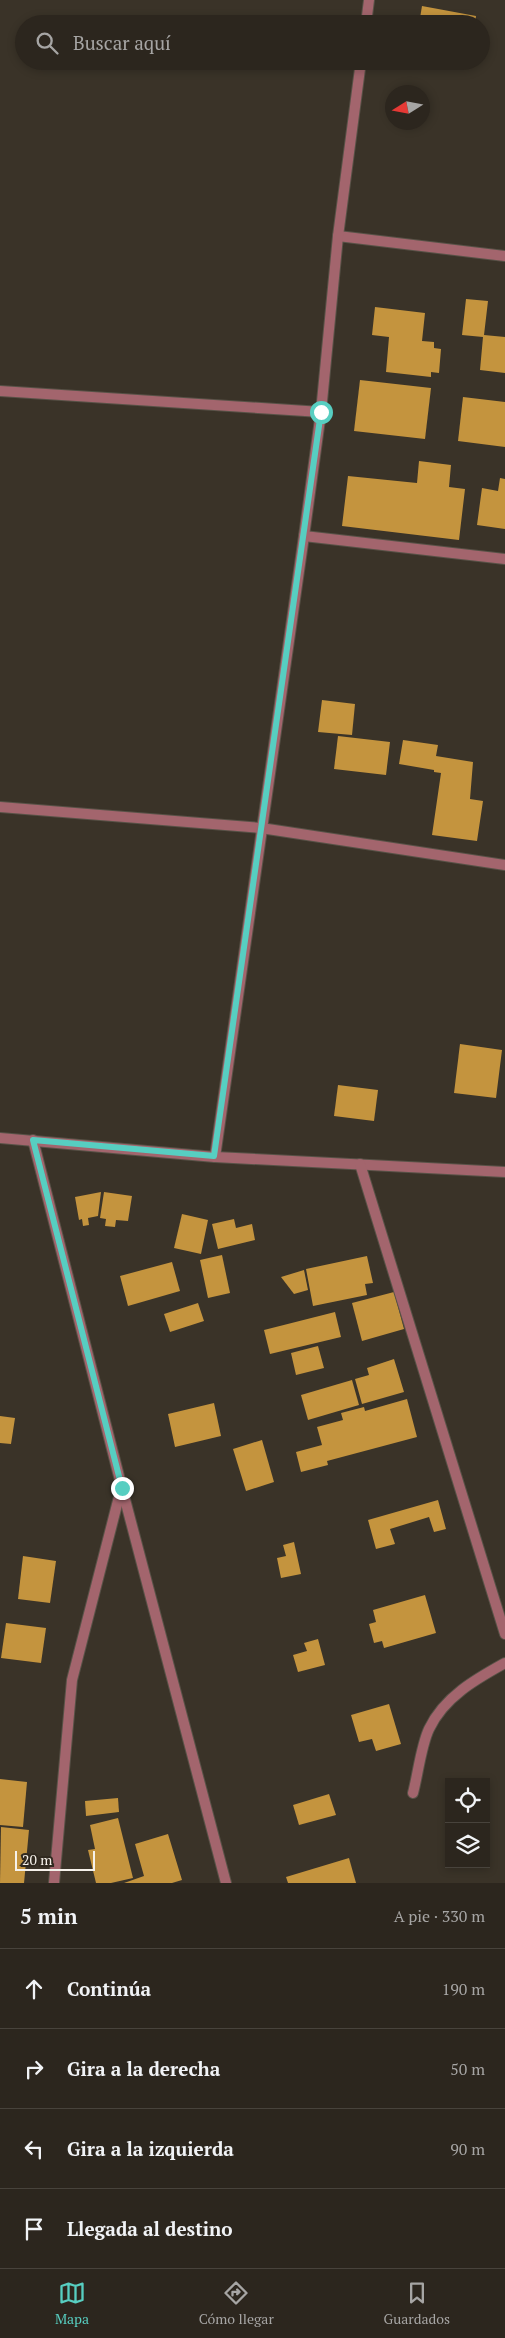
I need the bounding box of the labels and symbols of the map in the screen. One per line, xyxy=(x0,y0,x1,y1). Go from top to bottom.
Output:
north arrow xyxy=(385,85,430,130)
route start xyxy=(310,401,333,424)
route end xyxy=(111,1477,134,1500)
scale bar xyxy=(15,1848,95,1871)

